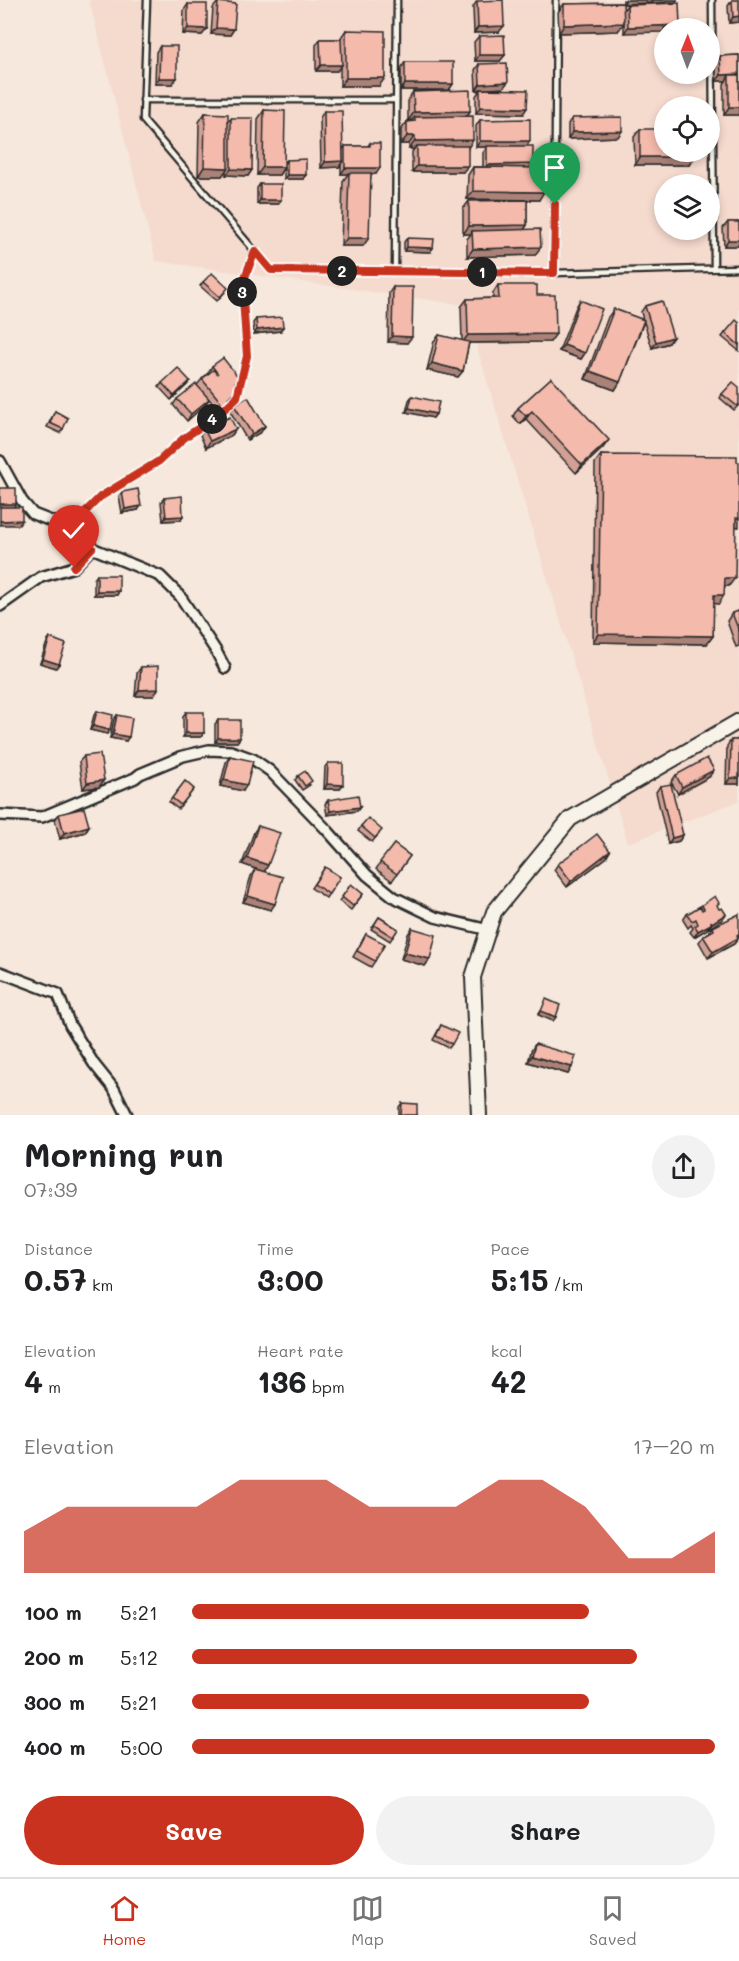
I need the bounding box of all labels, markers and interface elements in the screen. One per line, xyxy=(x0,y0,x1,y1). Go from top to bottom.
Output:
north arrow xyxy=(654,18,720,84)
map controls xyxy=(654,18,720,240)
button: locate xyxy=(654,96,720,162)
pin xyxy=(529,142,580,204)
icon: arrive xyxy=(538,151,571,184)
button: layers xyxy=(654,174,720,240)
pin: 2 xyxy=(327,256,357,286)
pin: 1 xyxy=(467,257,497,287)
text: 2 xyxy=(338,260,346,281)
text: 1 xyxy=(478,261,486,282)
pin: 3 xyxy=(227,277,257,307)
text: 3 xyxy=(237,281,247,302)
pin: 4 xyxy=(197,404,227,434)
text: 4 xyxy=(207,408,217,429)
pin xyxy=(48,505,99,567)
icon: check xyxy=(57,514,90,547)
text: Morning run xyxy=(24,1132,224,1175)
button: share xyxy=(652,1135,715,1198)
text: 07:39 xyxy=(24,1176,77,1202)
text: Distance xyxy=(24,1238,93,1259)
text: Time xyxy=(257,1238,294,1259)
text: Pace xyxy=(491,1238,530,1259)
text: 0.57 xyxy=(24,1259,87,1299)
text: 3:00 xyxy=(257,1259,323,1299)
text: 5:15 xyxy=(491,1259,549,1299)
text: km xyxy=(87,1274,113,1295)
text: /km xyxy=(549,1274,583,1295)
text: Elevation xyxy=(24,1340,96,1361)
text: Heart rate xyxy=(257,1340,344,1361)
text: kcal xyxy=(491,1340,523,1361)
text: 4 xyxy=(24,1361,43,1401)
text: 136 xyxy=(257,1361,307,1401)
text: 42 xyxy=(491,1361,526,1401)
text: m xyxy=(43,1376,61,1397)
text: bpm xyxy=(307,1376,345,1397)
text: Elevation xyxy=(24,1433,114,1459)
text: 17–20 m xyxy=(633,1433,715,1459)
text: 100 m xyxy=(24,1599,82,1625)
text: 5:21 xyxy=(120,1599,158,1625)
text: 200 m xyxy=(24,1644,84,1670)
text: 5:12 xyxy=(120,1644,158,1670)
text: 300 m xyxy=(24,1689,85,1715)
text: 5:21 xyxy=(120,1689,158,1715)
text: 400 m xyxy=(24,1734,85,1760)
text: 5:00 xyxy=(120,1734,163,1760)
button: Save xyxy=(24,1796,364,1865)
button: Share xyxy=(376,1796,715,1865)
tab: Home xyxy=(102,1892,146,1949)
tab: Map xyxy=(351,1892,384,1949)
tab: Saved xyxy=(589,1892,636,1949)

